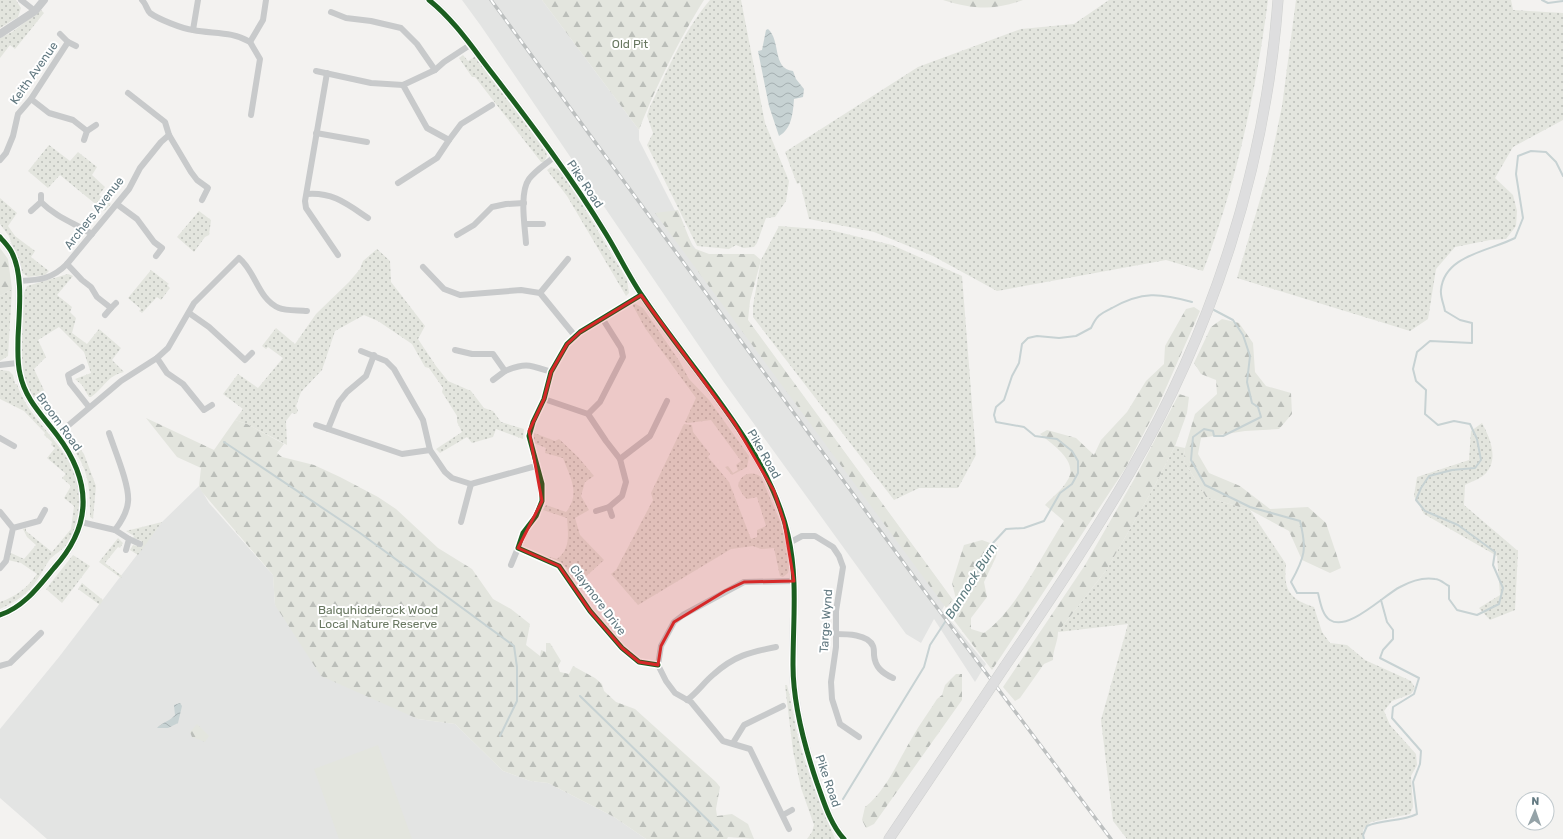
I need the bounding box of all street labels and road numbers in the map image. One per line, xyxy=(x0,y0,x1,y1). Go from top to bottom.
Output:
street label: Keith Avenue xyxy=(7,39,61,107)
street label: Pike Road xyxy=(564,157,606,211)
street label: Archers Avenue xyxy=(61,174,127,252)
street label: Broom Road xyxy=(33,390,85,454)
street label: Pike Road xyxy=(744,427,784,481)
street label: Claymore Drive xyxy=(567,562,629,638)
street label: Targe Wynd xyxy=(817,588,835,654)
street label: Pike Road xyxy=(812,753,844,809)

